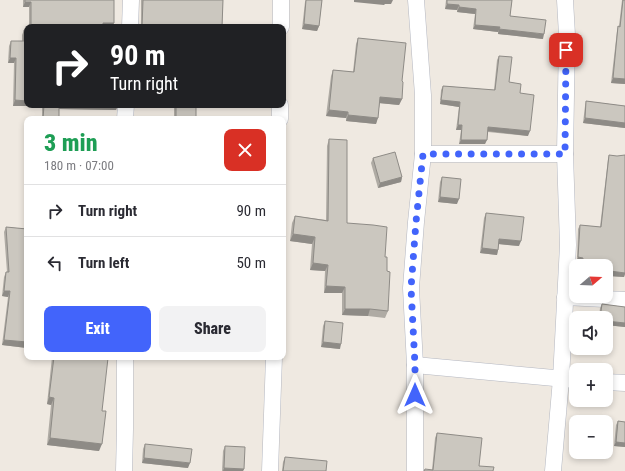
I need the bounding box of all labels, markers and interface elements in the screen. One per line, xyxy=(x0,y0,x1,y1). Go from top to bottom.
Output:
pin xyxy=(549,33,583,67)
text: 90 m xyxy=(110,39,166,72)
icon: arrive xyxy=(555,39,577,61)
icon: right xyxy=(44,40,96,92)
text: Turn right xyxy=(110,73,178,94)
text: 3 min xyxy=(44,129,98,157)
button: close xyxy=(224,129,266,171)
text: 180 m · 07:00 xyxy=(44,158,114,173)
icon: right xyxy=(44,200,66,222)
text: Turn right xyxy=(78,202,137,220)
text: 90 m xyxy=(236,202,266,220)
icon: left xyxy=(44,252,66,274)
text: Turn left xyxy=(78,254,129,272)
text: 50 m xyxy=(236,254,266,272)
north arrow xyxy=(569,259,613,303)
map controls xyxy=(569,259,613,459)
button: Exit xyxy=(44,306,151,352)
button: Share xyxy=(159,306,266,352)
button: sound xyxy=(569,311,613,355)
button: + xyxy=(569,363,613,407)
position arrow xyxy=(394,374,436,416)
button: − xyxy=(569,415,613,459)

